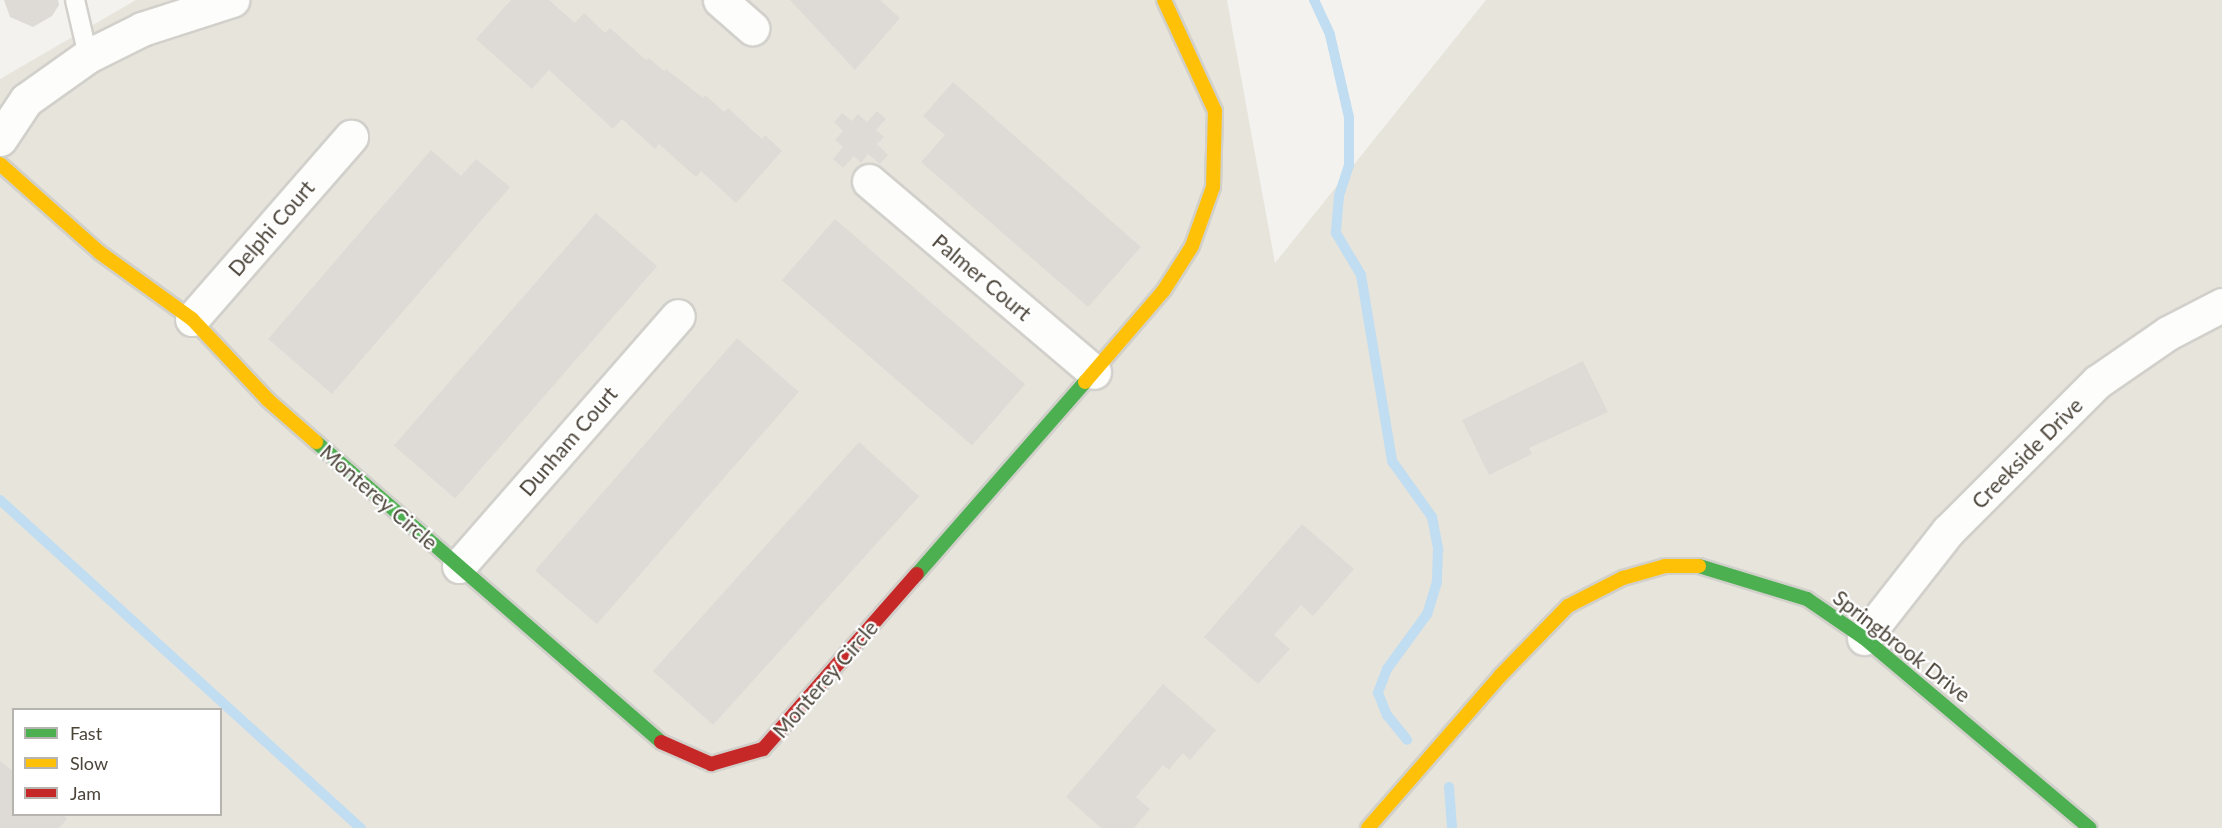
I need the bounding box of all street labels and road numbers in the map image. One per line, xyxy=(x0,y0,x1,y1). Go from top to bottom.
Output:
street label: Delphi Court xyxy=(223,175,319,281)
street label: Palmer Court xyxy=(927,228,1037,326)
street label: Dunham Court xyxy=(514,381,622,501)
street label: Creekside Drive xyxy=(1966,392,2088,514)
street label: Monterey Circle xyxy=(315,439,443,555)
street label: Springbrook Drive xyxy=(1828,585,1976,707)
street label: Monterey Circle xyxy=(767,615,883,743)

